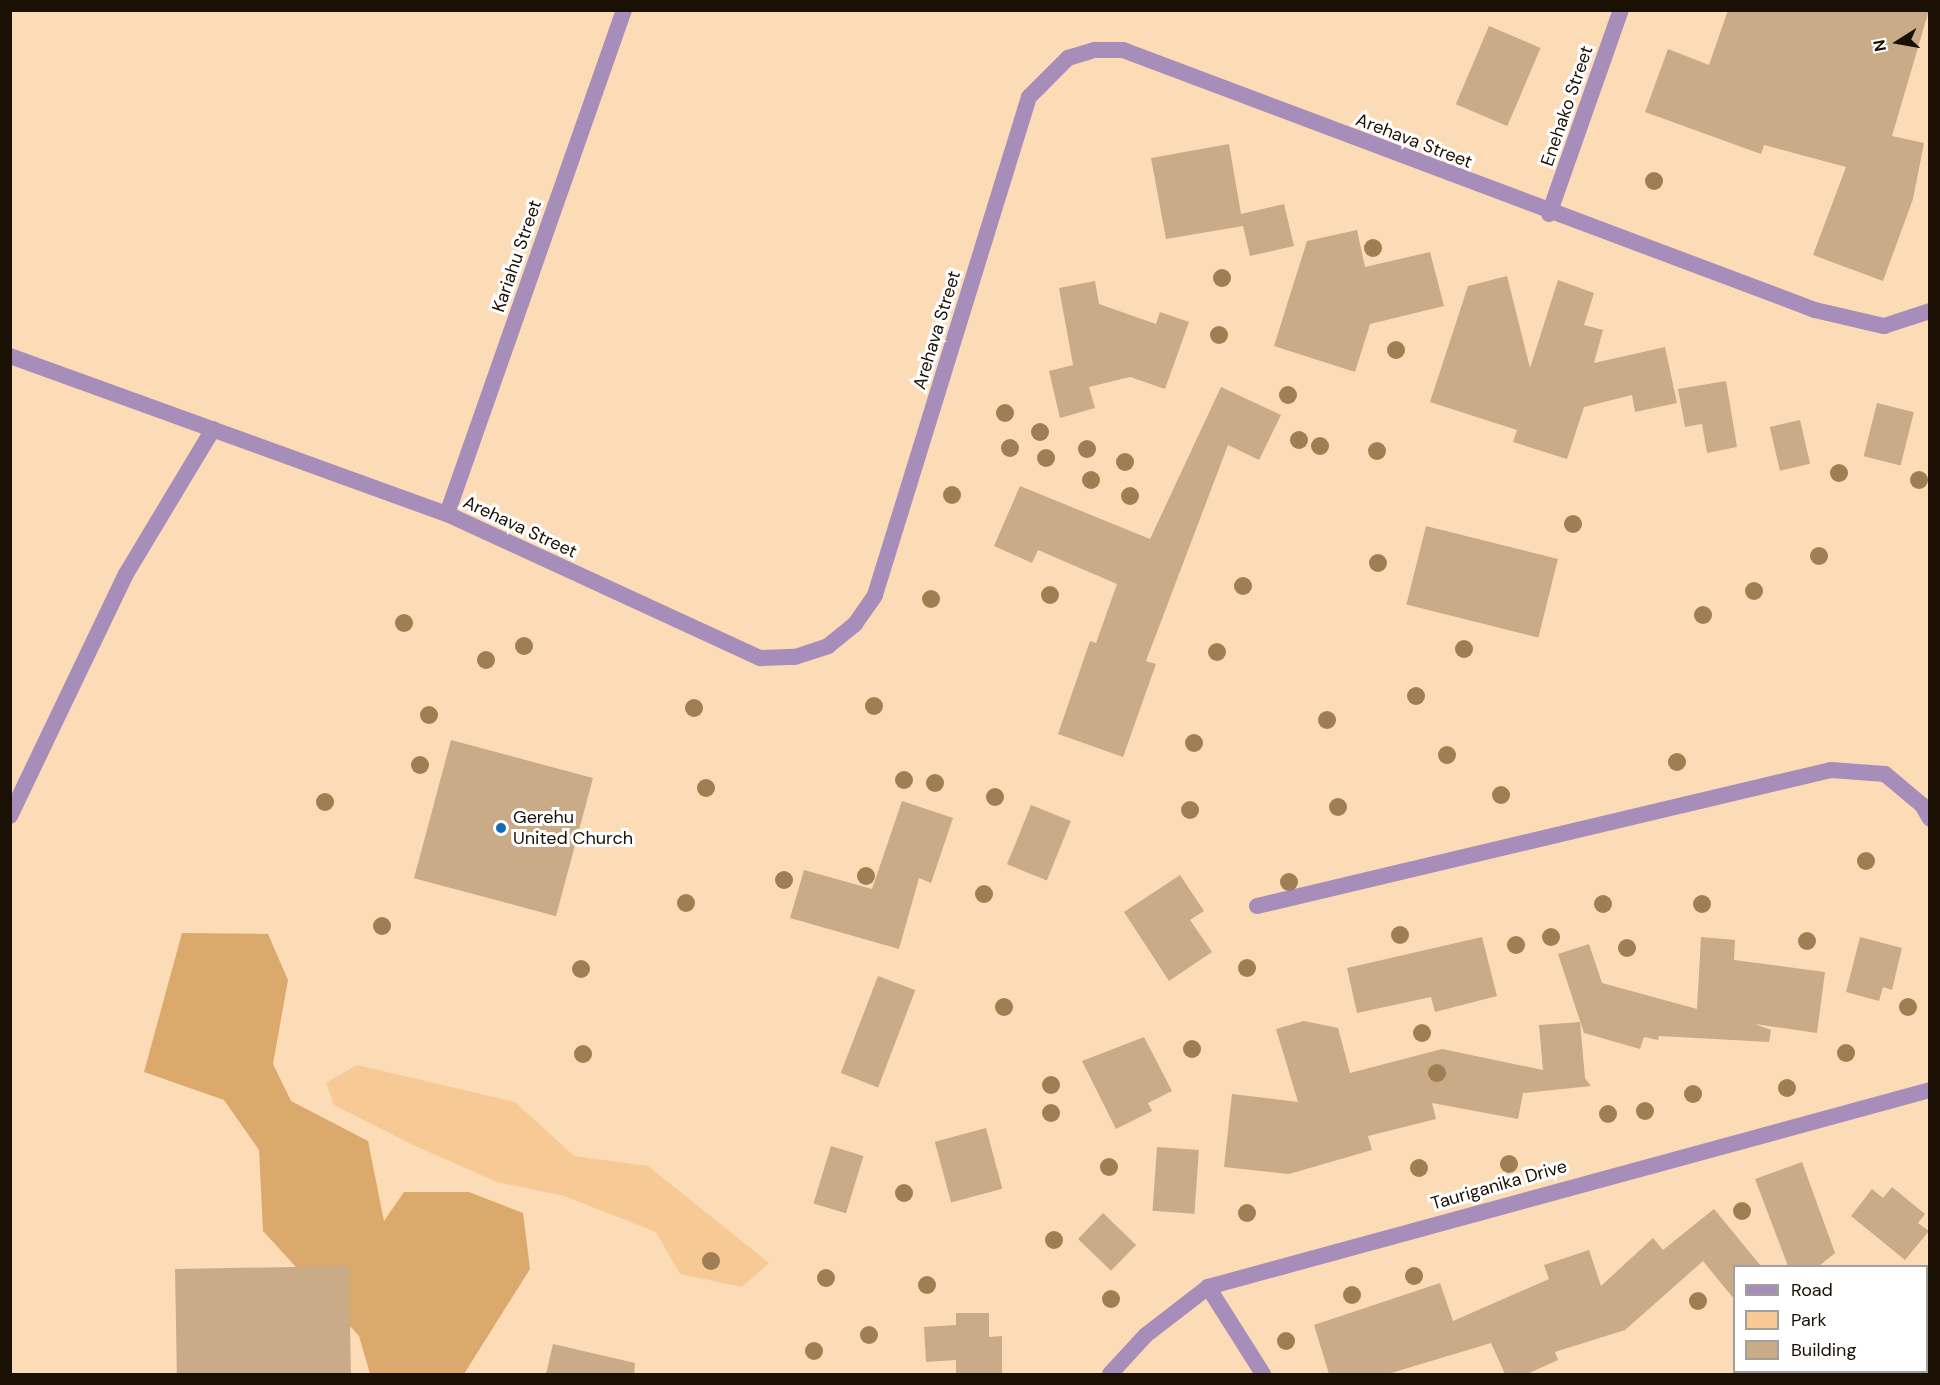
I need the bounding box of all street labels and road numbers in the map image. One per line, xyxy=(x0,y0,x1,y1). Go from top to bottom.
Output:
street label: Enehako Street xyxy=(1536,43,1598,169)
street label: Arehava Street xyxy=(1353,109,1475,173)
street label: Kariahu Street xyxy=(488,197,546,315)
street label: Arehava Street xyxy=(909,268,965,392)
street label: Arehava Street xyxy=(460,491,580,563)
street label: Tauriganika Drive xyxy=(1428,1155,1570,1215)

